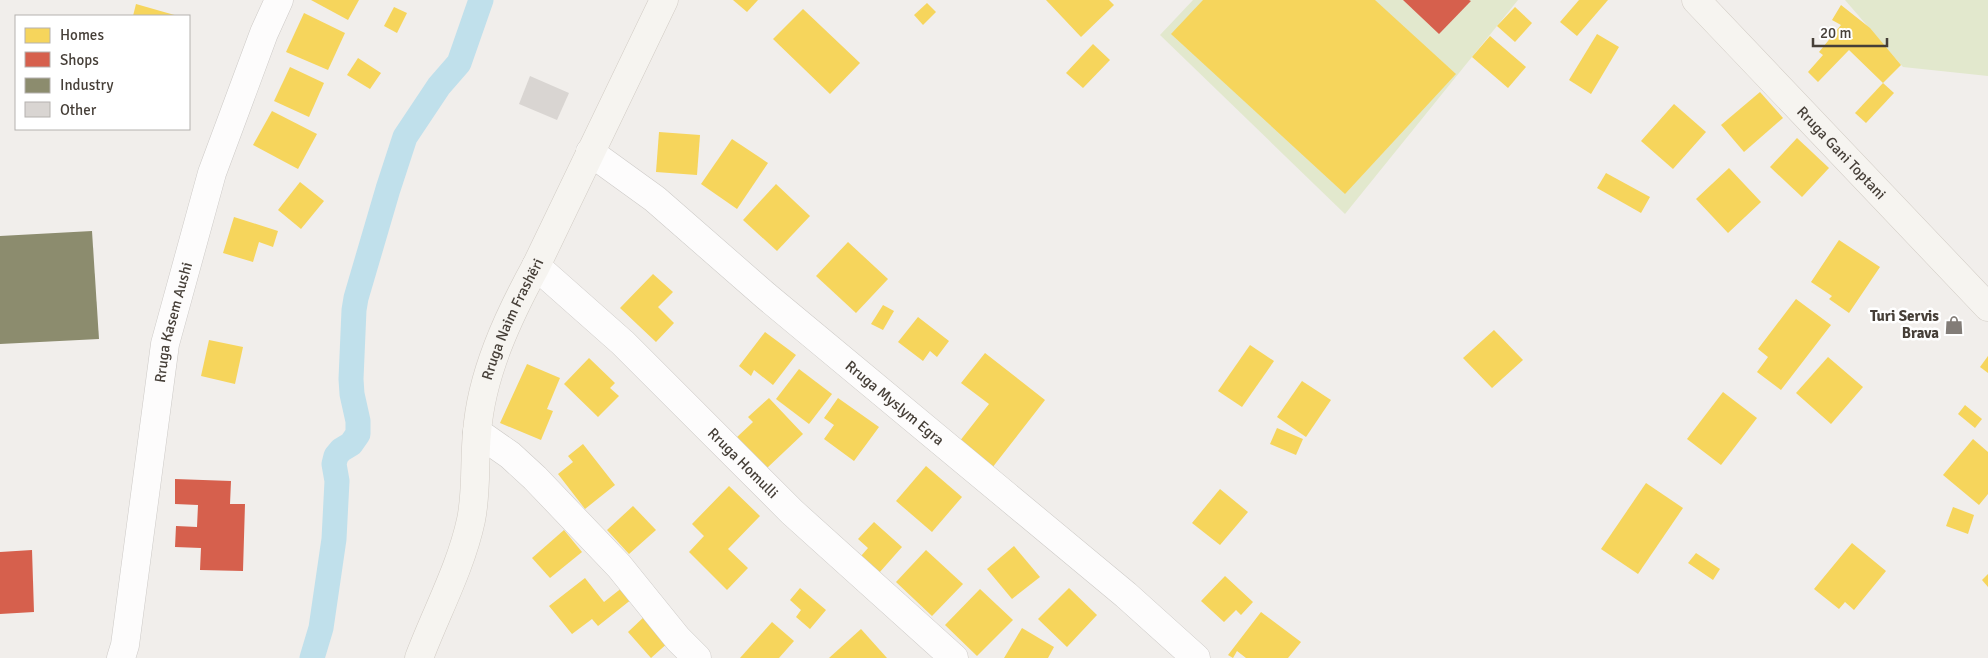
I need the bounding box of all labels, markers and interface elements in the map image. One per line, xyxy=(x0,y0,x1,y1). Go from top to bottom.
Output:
legend xyxy=(15,15,190,130)
scale bar xyxy=(1813,15,1887,47)
text: 20 m xyxy=(1820,24,1851,42)
text: Homes xyxy=(60,26,104,44)
text: Shops xyxy=(60,51,99,69)
text: Industry xyxy=(60,76,113,94)
text: Other xyxy=(60,101,97,119)
street label: Rruga Gani Toptani xyxy=(1793,103,1890,203)
street label: Rruga Naim Frashëri xyxy=(478,256,547,382)
street label: Rruga Kasem Aushi xyxy=(151,260,196,384)
place label: Turi Servis Brava xyxy=(1870,307,1939,342)
shop icon: Turi Servis Brava xyxy=(1943,314,1965,336)
street label: Rruga Myslym Egra xyxy=(842,357,948,449)
street label: Rruga Homulli xyxy=(704,424,782,502)

